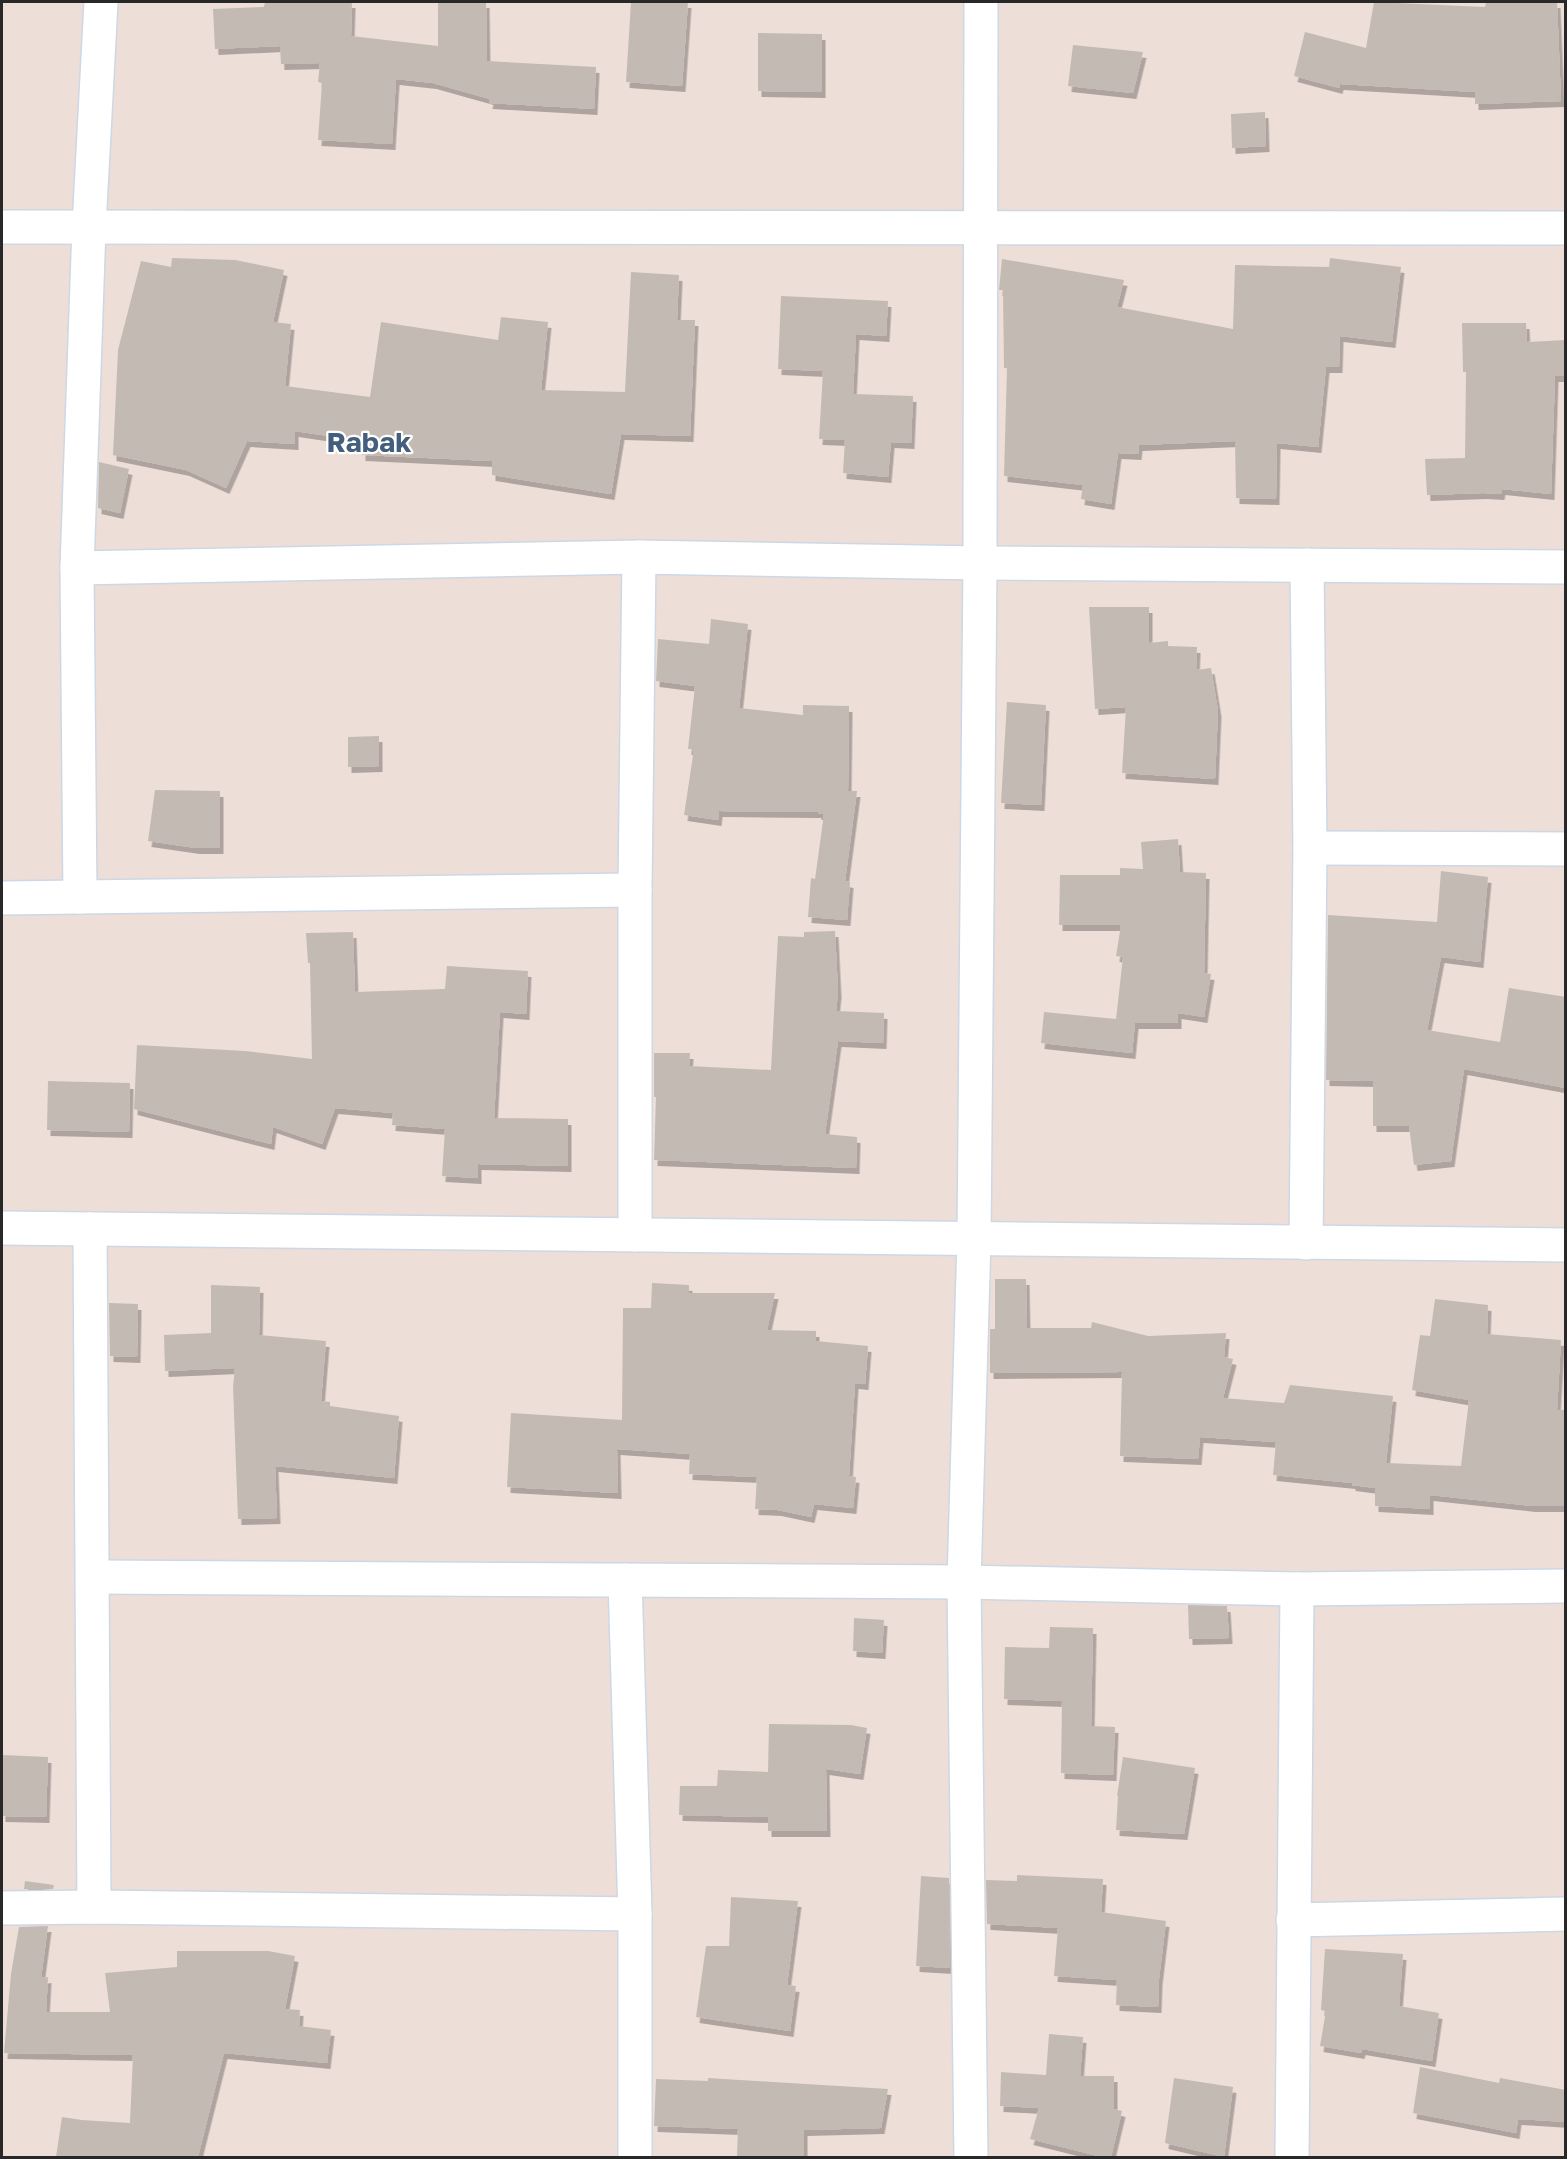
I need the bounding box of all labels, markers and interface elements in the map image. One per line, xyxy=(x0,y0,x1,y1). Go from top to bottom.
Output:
district label: Rabak xyxy=(327,425,412,458)

